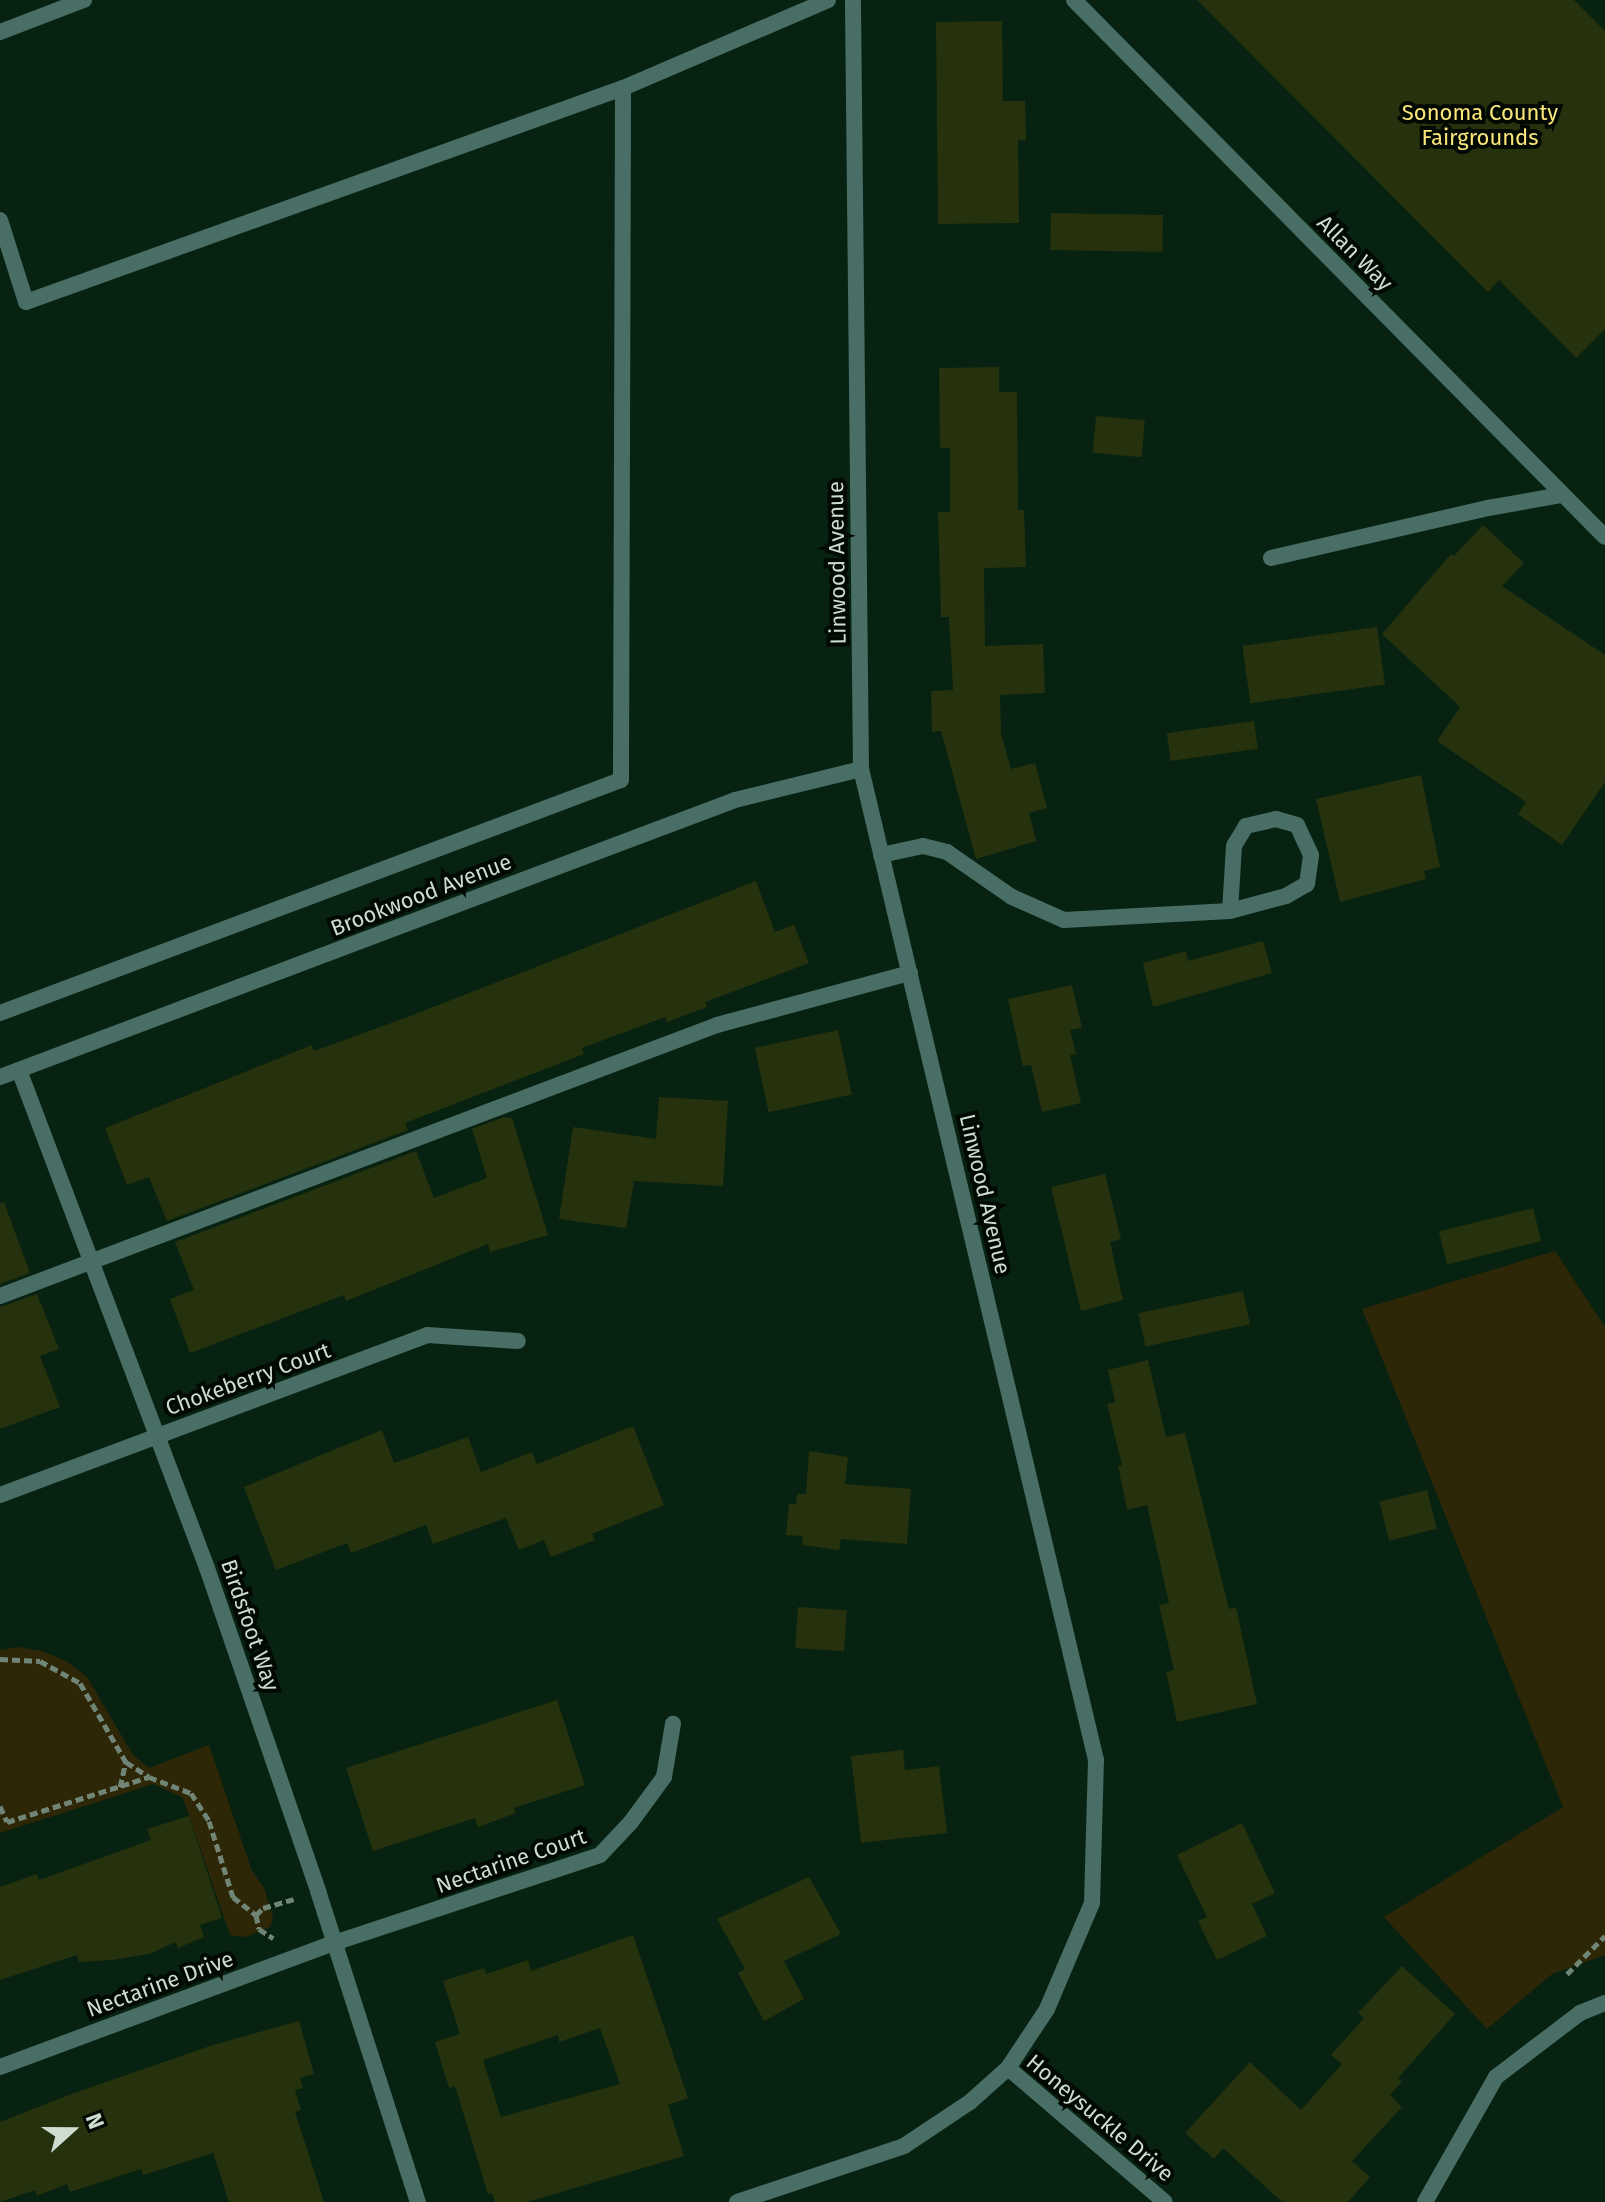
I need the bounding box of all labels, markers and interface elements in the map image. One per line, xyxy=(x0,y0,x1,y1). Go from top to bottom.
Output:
park label: Sonoma County Fairgrounds xyxy=(1402,99,1558,150)
street label: Allan Way xyxy=(1312,210,1398,296)
street label: Linwood Avenue xyxy=(822,481,852,645)
street label: Brookwood Avenue xyxy=(327,848,515,942)
street label: Linwood Avenue xyxy=(954,1111,1016,1277)
street label: Chokeberry Court xyxy=(162,1337,334,1421)
street label: Birdsfoot Way xyxy=(215,1556,285,1694)
street label: Nectarine Court xyxy=(433,1823,589,1899)
street label: Nectarine Drive xyxy=(83,1945,237,2023)
street label: Honeysuckle Drive xyxy=(1021,2049,1179,2187)
north arrow xyxy=(32,2090,112,2170)
text: N xyxy=(80,2110,110,2133)

